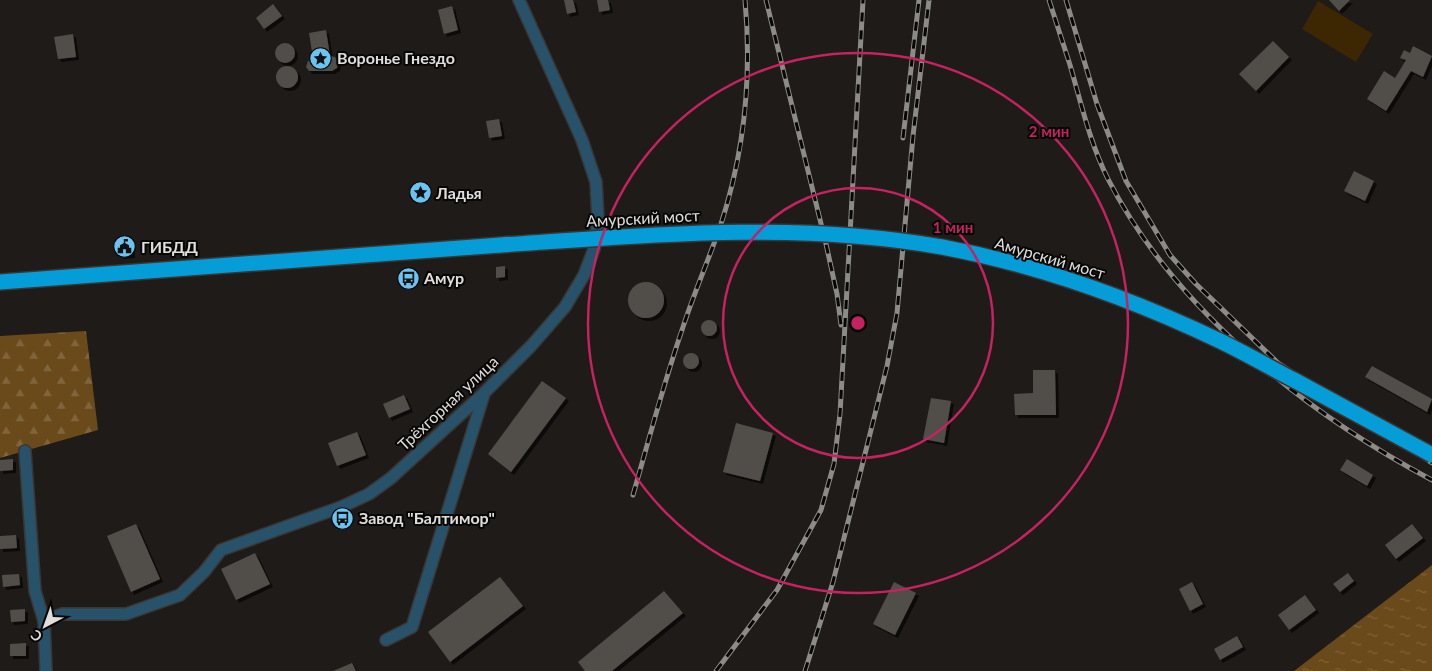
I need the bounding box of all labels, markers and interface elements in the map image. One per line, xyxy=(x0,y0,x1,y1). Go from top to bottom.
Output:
place icon: Воронье Гнездо xyxy=(309,46,333,70)
place label: Воронье Гнездо xyxy=(337,48,455,67)
text: 2 мин xyxy=(1029,122,1069,140)
place icon: Ладья xyxy=(408,181,432,205)
place label: Ладья xyxy=(435,183,482,202)
street label: Амурский мост xyxy=(586,205,700,230)
text: 1 мин xyxy=(933,218,973,236)
street label: Амурский мост xyxy=(993,233,1107,282)
public building icon: ГИБДД xyxy=(113,235,137,259)
place label: ГИБДД xyxy=(141,237,198,256)
bus stop icon: Амур xyxy=(396,266,420,290)
place label: Амур xyxy=(423,268,464,287)
centre of rings xyxy=(849,314,867,332)
street label: Трёхгорная улица xyxy=(394,351,502,454)
bus stop icon: Завод "Балтимор" xyxy=(331,506,355,530)
place label: Завод "Балтимор" xyxy=(359,508,495,527)
north arrow xyxy=(20,601,70,651)
text: С xyxy=(27,626,45,646)

